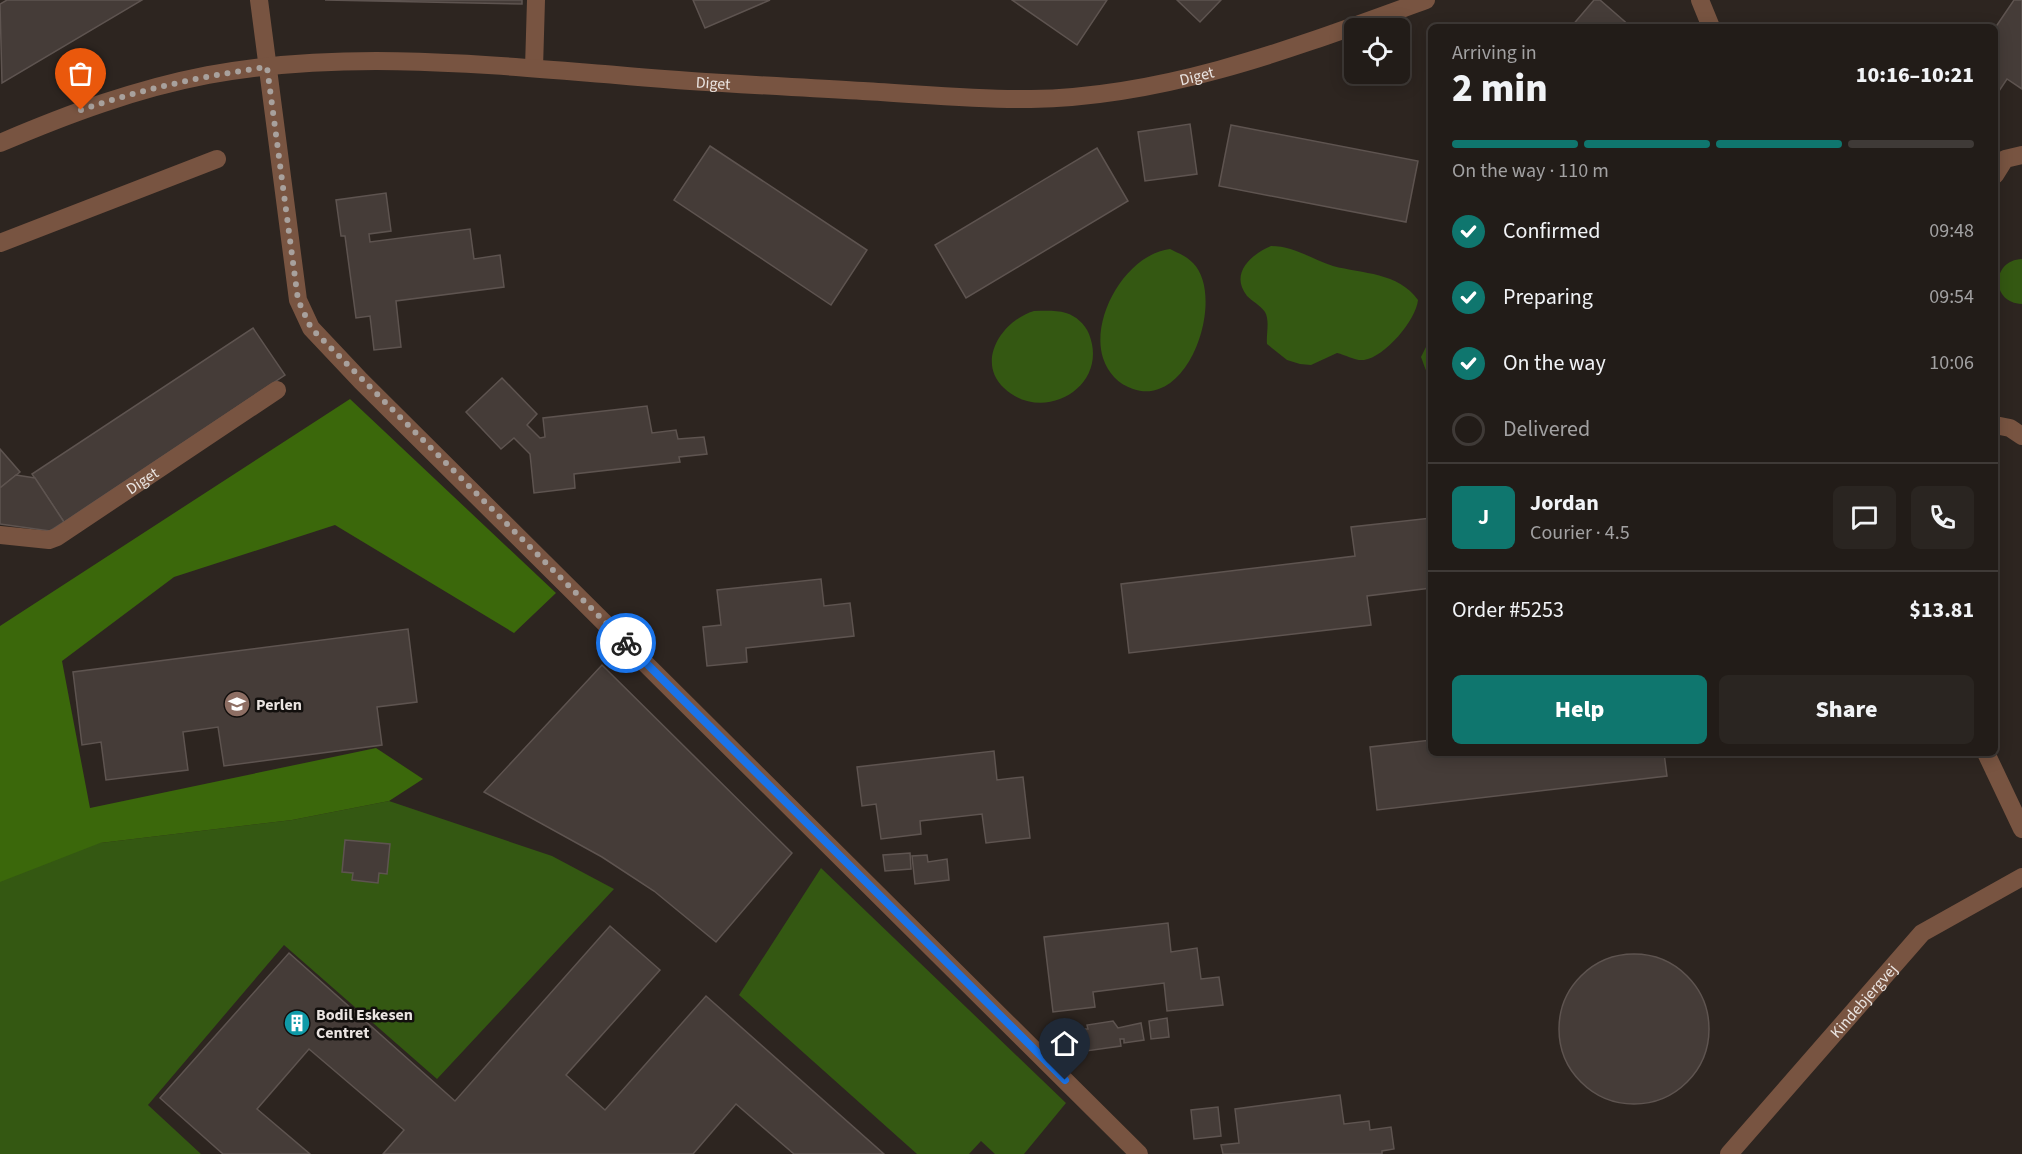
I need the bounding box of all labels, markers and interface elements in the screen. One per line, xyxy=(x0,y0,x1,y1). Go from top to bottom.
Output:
map controls xyxy=(1344,18,1410,84)
button: locate xyxy=(1344,18,1410,84)
text: Arriving in xyxy=(1452,39,1537,67)
pin xyxy=(55,48,106,110)
icon: bag xyxy=(64,57,97,90)
text: 10:16–10:21 xyxy=(1856,59,1974,91)
street label: Diget xyxy=(1177,61,1217,91)
text: 2 min xyxy=(1452,61,1548,117)
street label: Diget xyxy=(695,71,732,96)
text: On the way · 110 m xyxy=(1452,157,1609,185)
icon: check xyxy=(1452,215,1485,248)
text: Confirmed xyxy=(1503,215,1600,247)
text: 09:48 xyxy=(1929,217,1974,245)
icon: check xyxy=(1452,281,1485,314)
text: Preparing xyxy=(1503,281,1593,313)
text: 09:54 xyxy=(1929,283,1974,311)
icon: check xyxy=(1452,347,1485,380)
text: On the way xyxy=(1503,347,1606,379)
text: 10:06 xyxy=(1929,349,1974,377)
text: Delivered xyxy=(1503,413,1590,445)
street label: Diget xyxy=(122,462,164,500)
button: chat xyxy=(1833,486,1896,549)
button: phone xyxy=(1911,486,1974,549)
text: Jordan xyxy=(1530,487,1599,519)
text: J xyxy=(1478,501,1489,533)
text: Courier · 4.5 xyxy=(1530,519,1630,547)
text: Order #5253 xyxy=(1452,594,1564,626)
text: $13.81 xyxy=(1909,594,1974,626)
courier xyxy=(596,613,656,673)
icon: bike xyxy=(610,627,643,660)
button: Help xyxy=(1452,675,1707,744)
button: Share xyxy=(1719,675,1974,744)
school or university icon: Perlen xyxy=(222,689,252,719)
place label: Perlen xyxy=(256,694,302,716)
street label: Kindebjergvej xyxy=(1825,959,1903,1043)
place label: Bodil Eskesen Centret xyxy=(316,1004,413,1044)
building icon: Bodil Eskesen Centret xyxy=(282,1008,312,1038)
pin xyxy=(1039,1018,1090,1080)
icon: home xyxy=(1048,1027,1081,1060)

